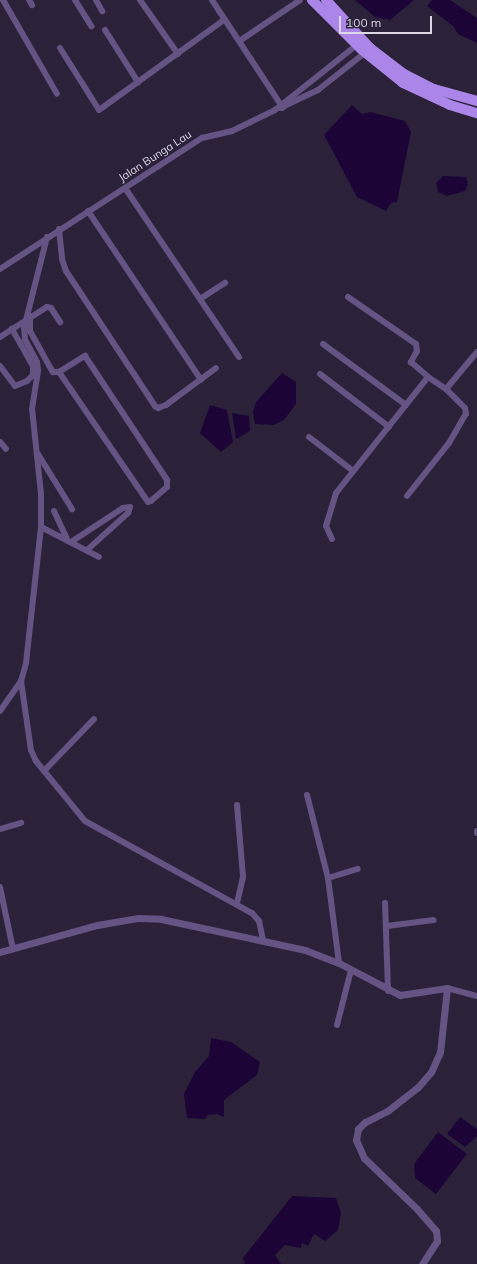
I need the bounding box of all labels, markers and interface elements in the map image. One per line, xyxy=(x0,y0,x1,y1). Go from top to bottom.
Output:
scale bar xyxy=(341,8,434,34)
text: 100 m xyxy=(346,15,381,30)
street label: Jalan Bunga Lau xyxy=(116,128,194,184)

